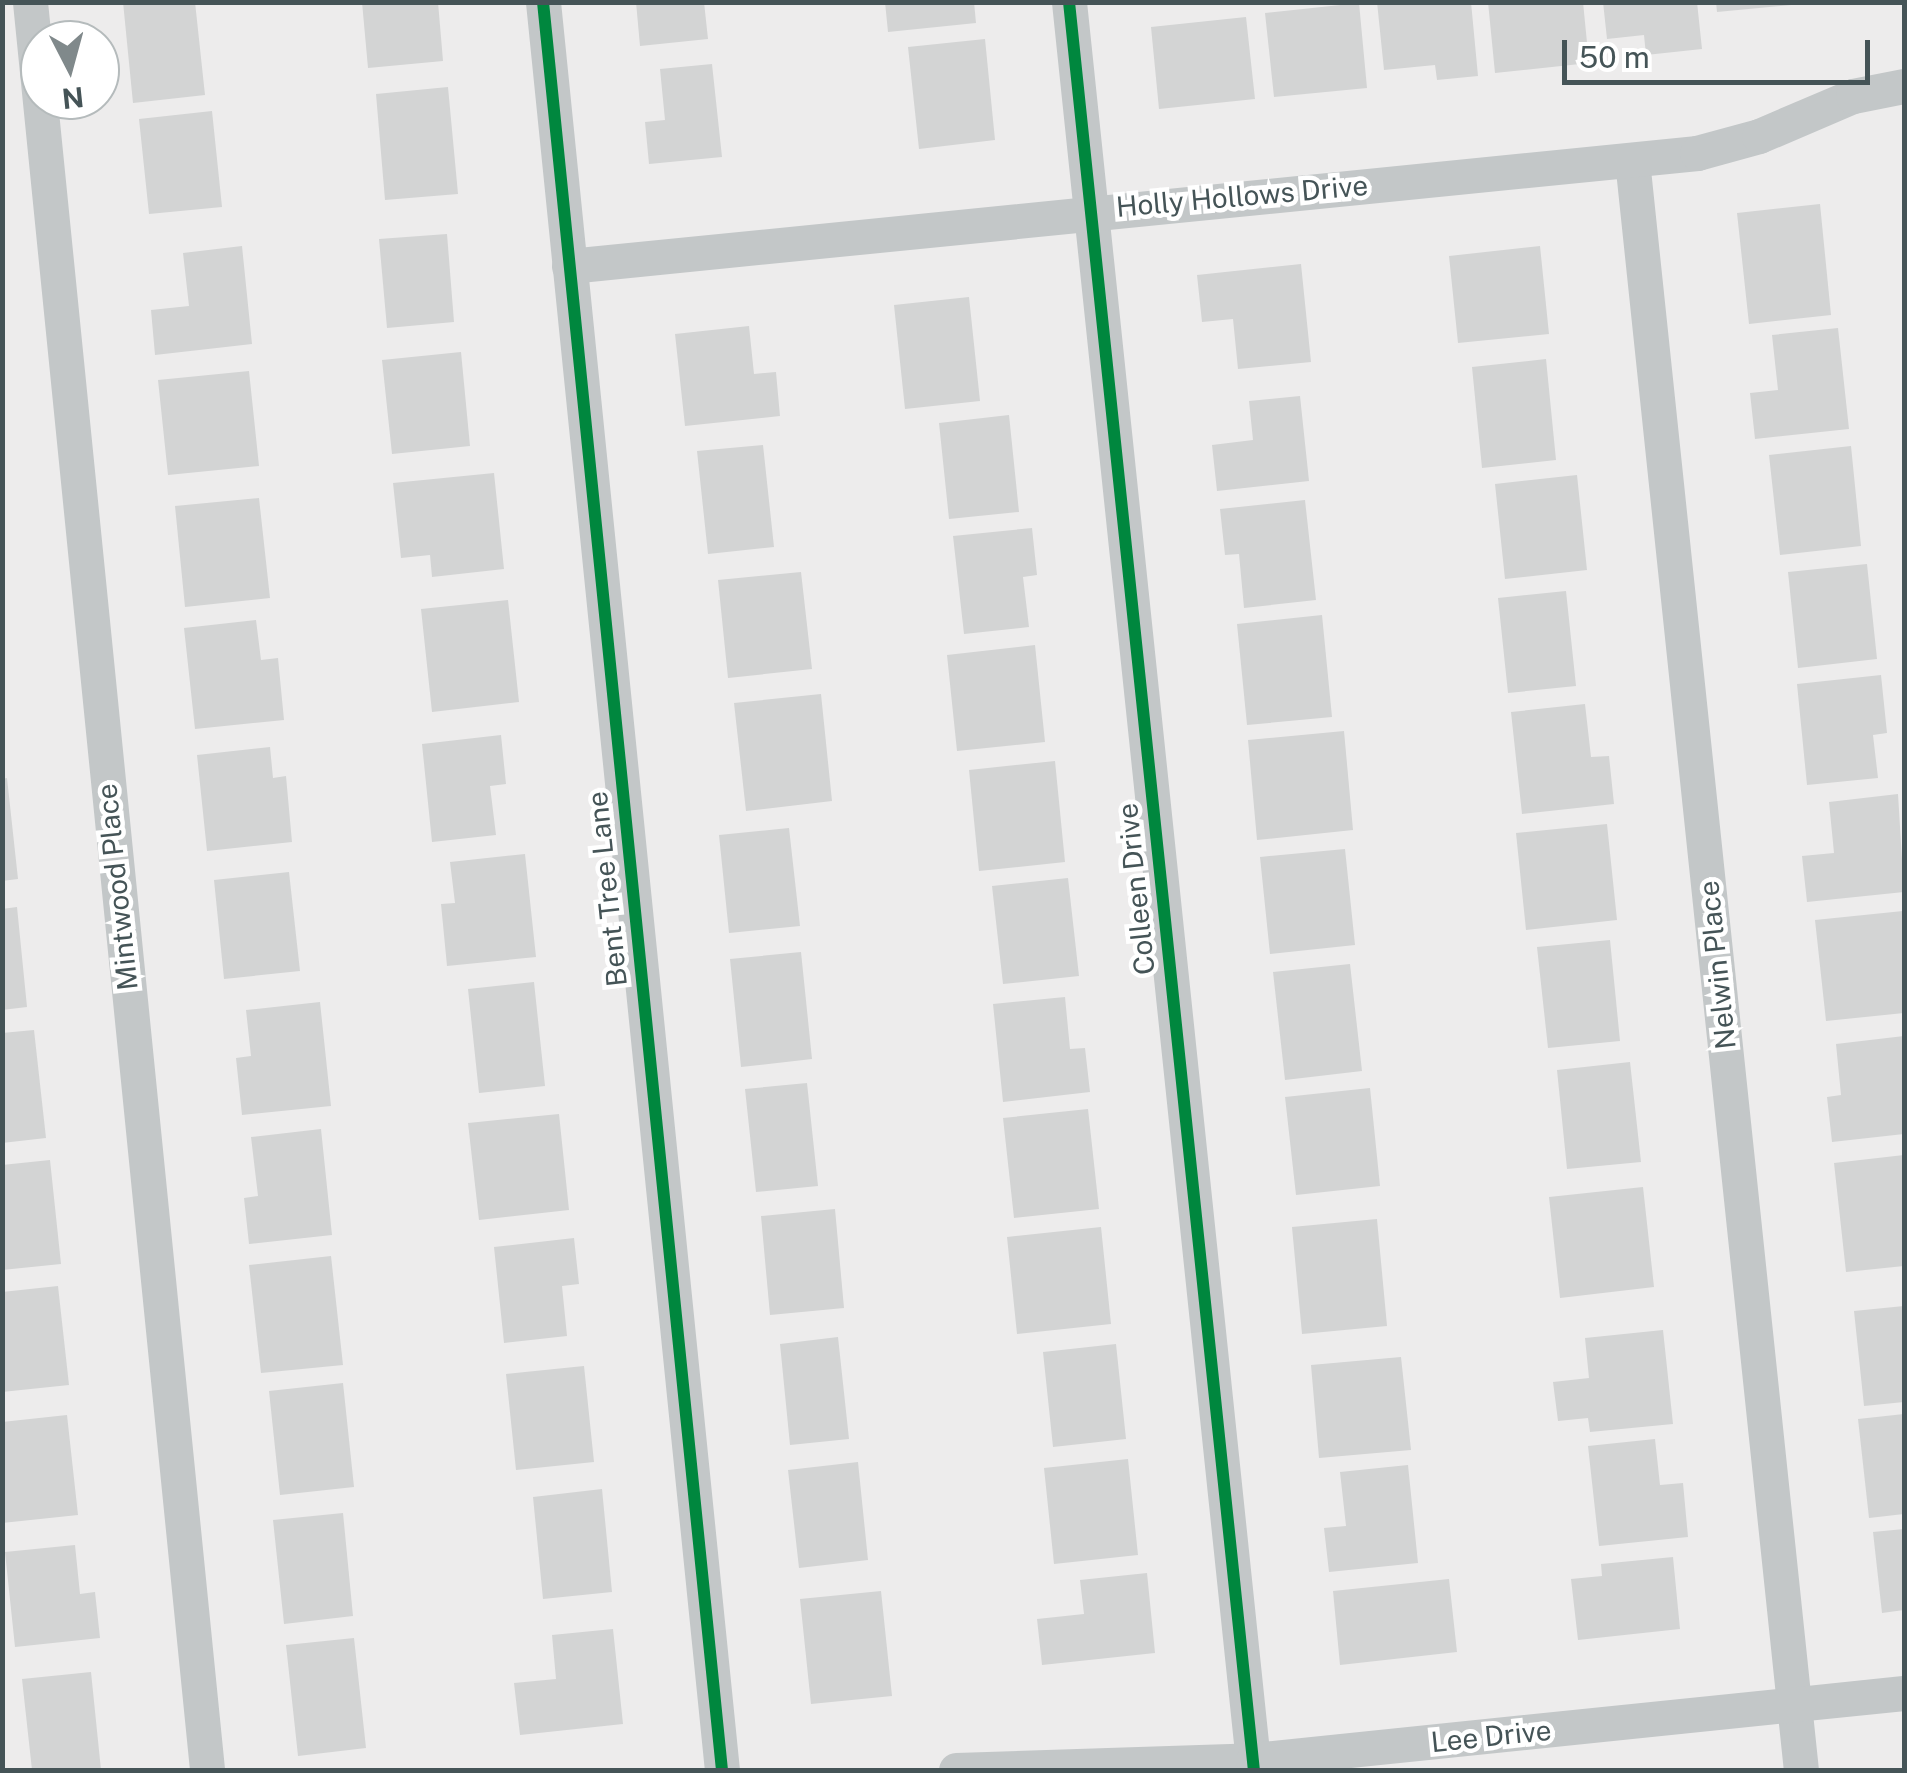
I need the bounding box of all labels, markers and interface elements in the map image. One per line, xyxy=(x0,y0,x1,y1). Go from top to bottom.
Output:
north arrow xyxy=(20,20,120,120)
scale bar xyxy=(1567,20,1874,82)
text: 50 m xyxy=(1579,39,1650,75)
text: N xyxy=(60,81,86,116)
street label: Holly Hollows Drive xyxy=(1115,168,1369,224)
street label: Mintwood Place xyxy=(89,782,145,992)
street label: Bent Tree Lane xyxy=(580,790,634,988)
street label: Colleen Drive xyxy=(1110,801,1162,977)
street label: Nelwin Place xyxy=(1691,879,1743,1051)
street label: Lee Drive xyxy=(1429,1713,1553,1759)

